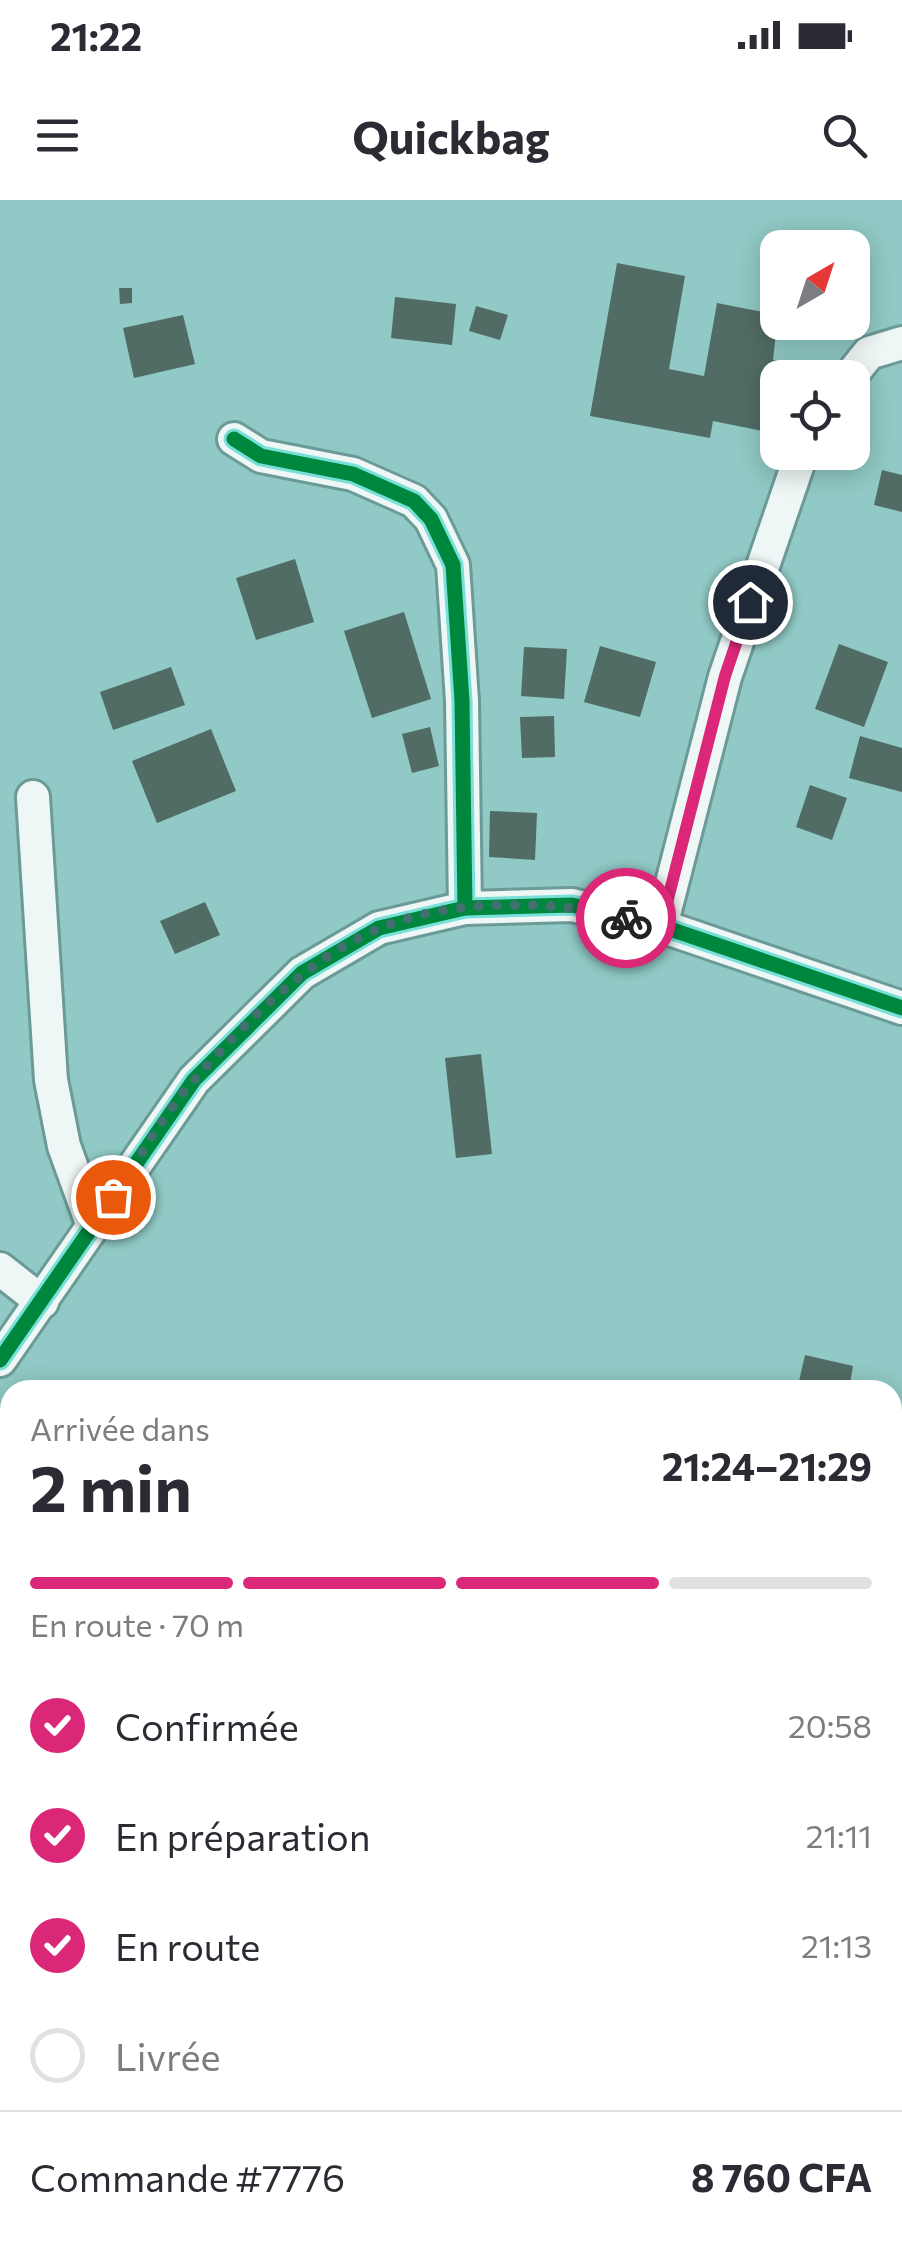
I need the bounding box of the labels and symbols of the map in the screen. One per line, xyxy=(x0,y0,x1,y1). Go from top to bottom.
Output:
north arrow xyxy=(760,230,870,340)
pin xyxy=(708,560,793,645)
courier xyxy=(576,868,676,968)
pin xyxy=(71,1155,156,1240)

